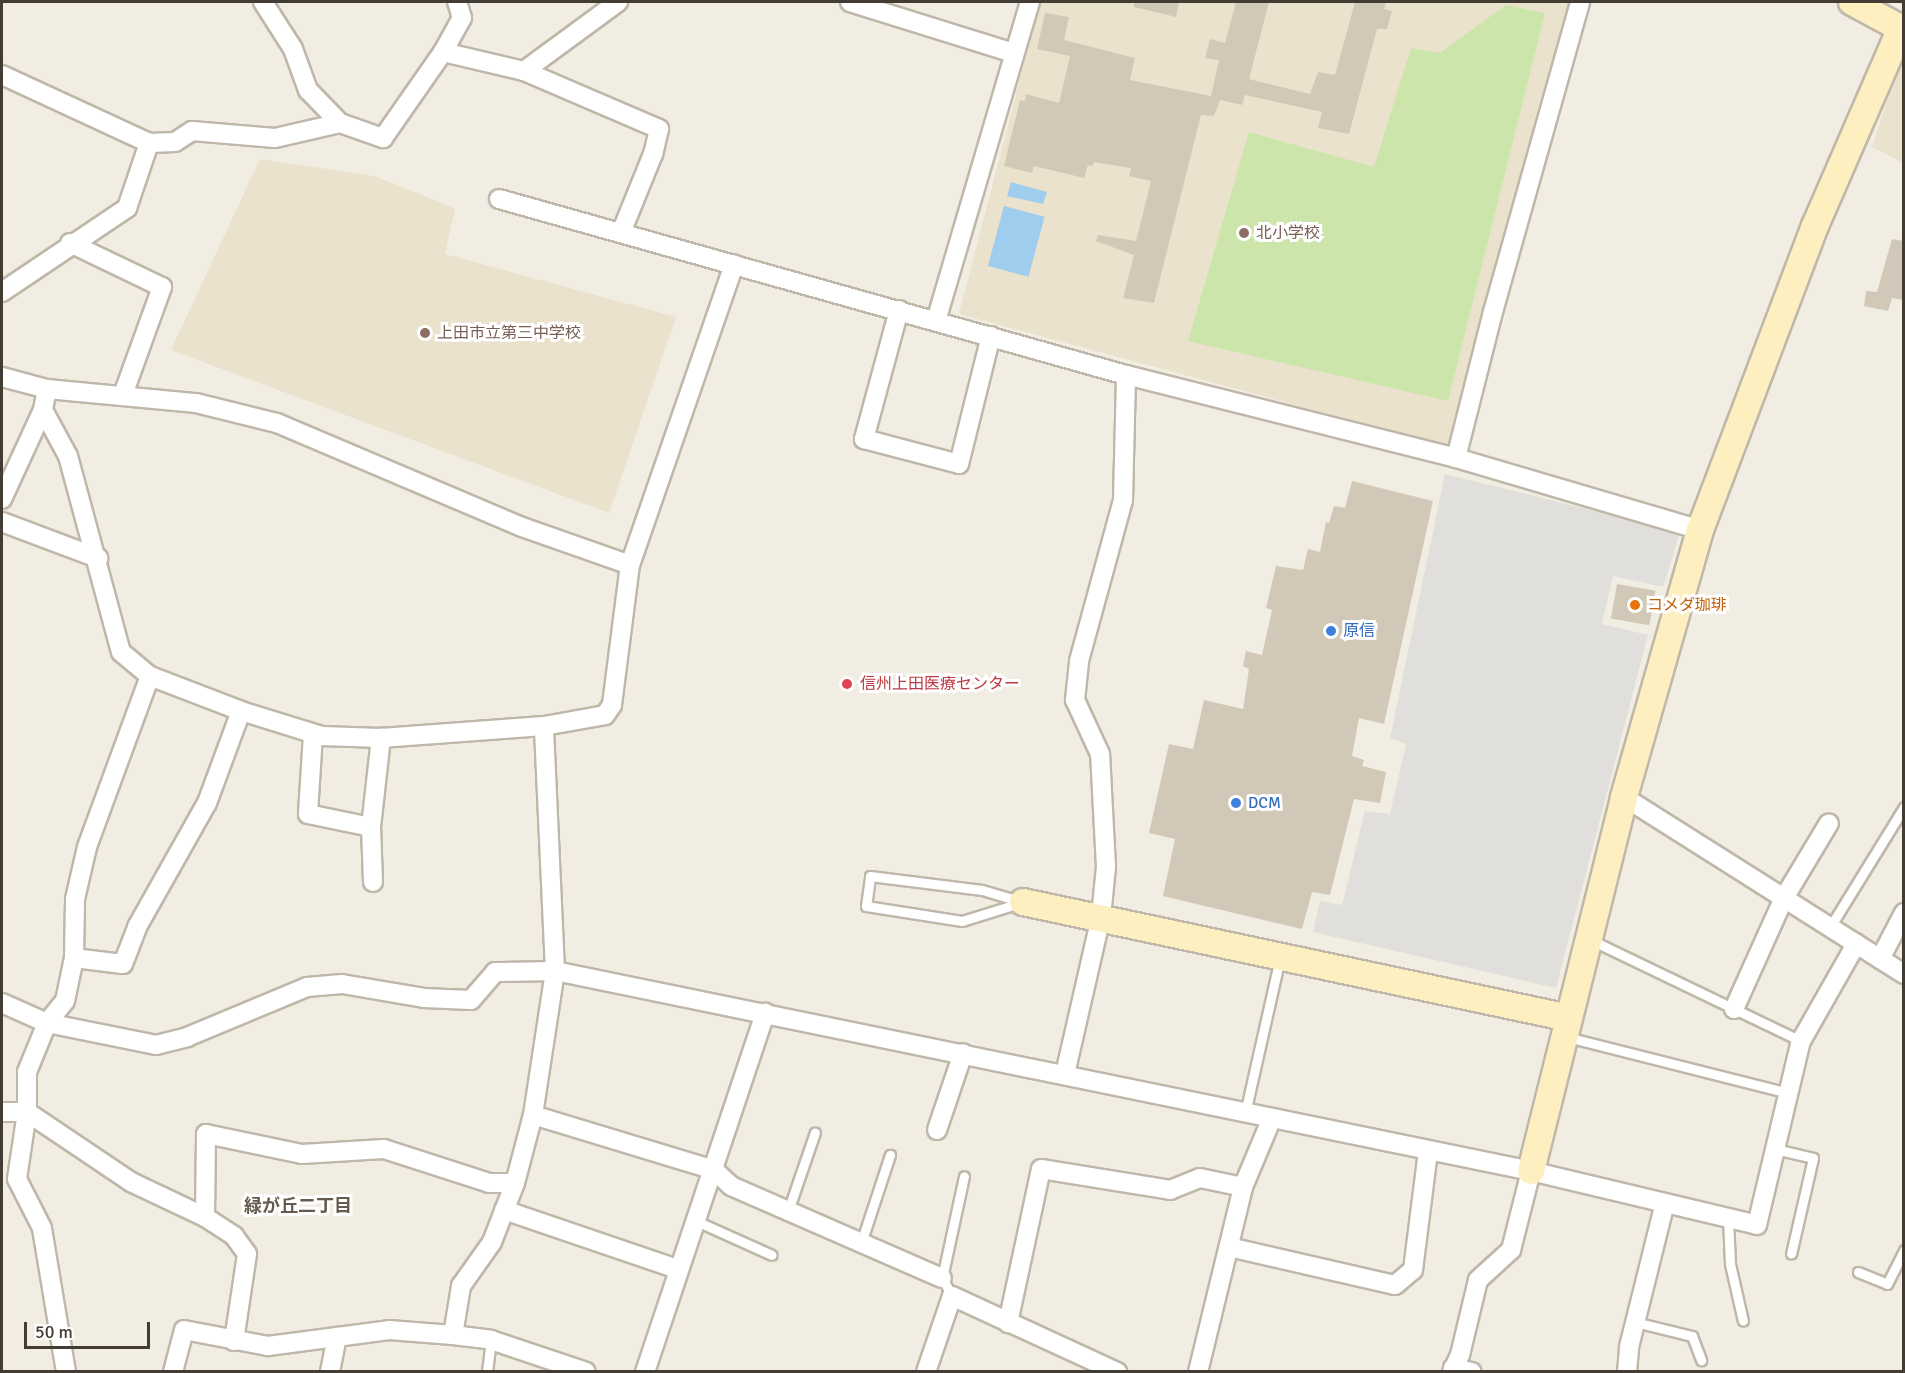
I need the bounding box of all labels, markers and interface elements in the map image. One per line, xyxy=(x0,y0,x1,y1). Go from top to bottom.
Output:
place label: 北小学校 xyxy=(1256,223,1320,243)
marker: 北小学校 xyxy=(1237,226,1251,240)
place label: 上田市立第三中学校 xyxy=(437,323,581,343)
marker: 上田市立第三中学校 xyxy=(418,326,432,340)
place label: コメダ珈琲 xyxy=(1647,595,1727,615)
marker: コメダ珈琲 xyxy=(1628,598,1642,612)
place label: 原信 xyxy=(1343,621,1375,641)
marker: 原信 xyxy=(1324,624,1338,638)
place label: 信州上田医療センター xyxy=(860,674,1020,694)
marker: 信州上田医療センター xyxy=(838,675,856,693)
place label: DCM xyxy=(1248,793,1281,813)
marker: DCM xyxy=(1229,796,1243,810)
district label: 緑が丘二丁目 xyxy=(244,1195,352,1217)
scale bar xyxy=(27,1310,153,1348)
text: 50 m xyxy=(35,1321,73,1343)

